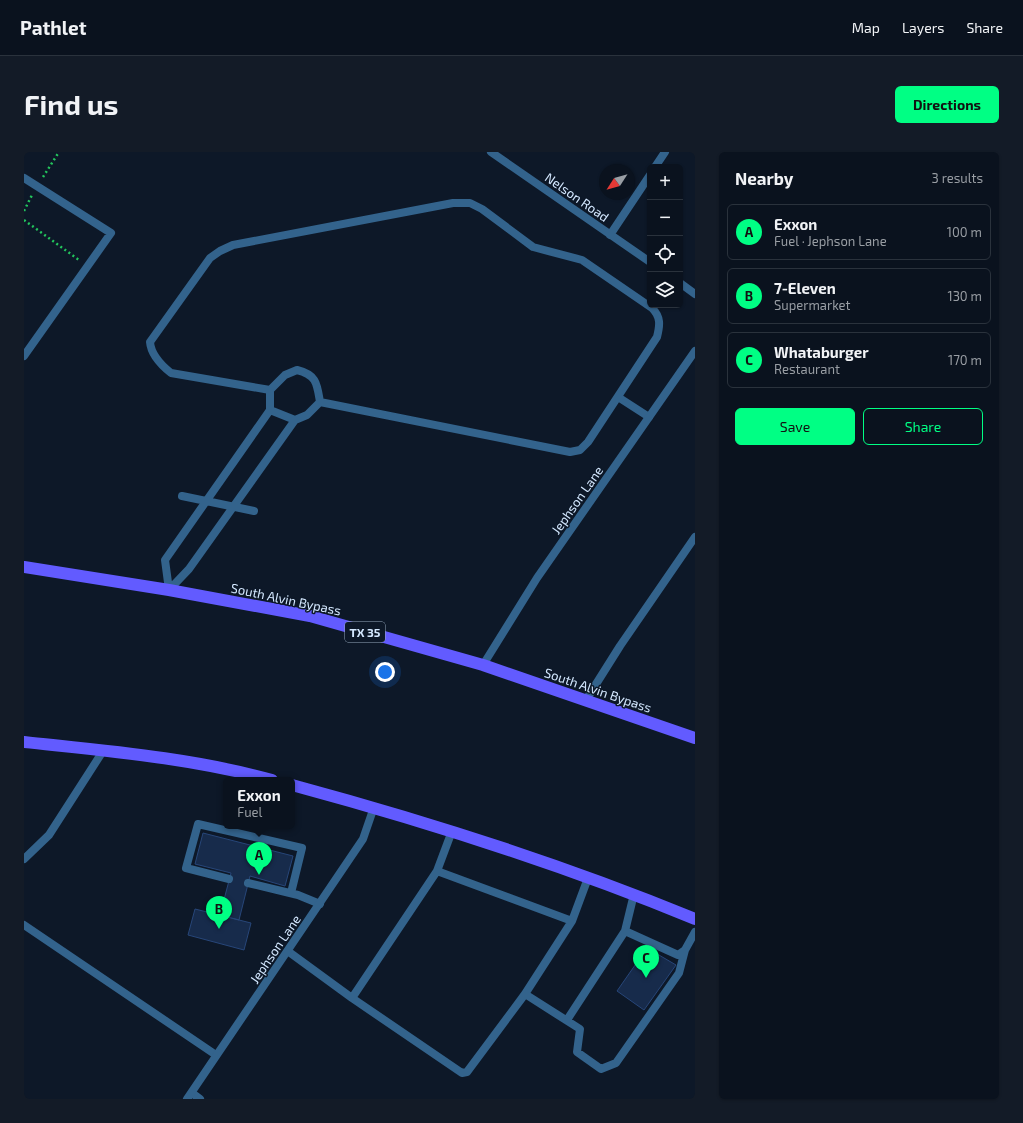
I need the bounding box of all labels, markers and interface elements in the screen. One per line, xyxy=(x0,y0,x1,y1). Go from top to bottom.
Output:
text: Pathlet xyxy=(20,16,86,39)
text: Map xyxy=(852,19,880,36)
text: Layers xyxy=(902,19,944,36)
text: Share xyxy=(966,19,1003,36)
button: Directions xyxy=(895,86,999,123)
text: Find us xyxy=(24,87,118,121)
north arrow xyxy=(599,164,635,200)
map controls xyxy=(647,164,683,308)
button: + xyxy=(647,164,683,200)
text: Nearby xyxy=(735,168,793,188)
street label: Nelson Road xyxy=(542,169,612,225)
text: 3 results xyxy=(932,170,983,186)
button: − xyxy=(647,200,683,236)
text: Exxon xyxy=(774,215,817,233)
text: A xyxy=(745,224,753,240)
text: 100 m xyxy=(947,224,982,240)
text: Fuel · Jephson Lane xyxy=(774,233,887,249)
button: locate xyxy=(647,236,683,272)
button: layers xyxy=(647,272,683,308)
text: 7-Eleven xyxy=(774,279,836,297)
text: B xyxy=(745,288,753,304)
text: 130 m xyxy=(947,288,982,304)
text: Supermarket xyxy=(774,297,851,313)
text: Whataburger xyxy=(774,343,869,361)
text: C xyxy=(745,352,753,368)
text: 170 m xyxy=(948,352,982,368)
text: Restaurant xyxy=(774,361,840,377)
button: Save xyxy=(735,408,855,445)
button: Share xyxy=(863,408,983,445)
street label: Jephson Lane xyxy=(548,463,606,537)
street label: South Alvin Bypass xyxy=(229,580,343,618)
road number: TX 35 xyxy=(345,622,385,642)
your location xyxy=(375,662,395,682)
street label: South Alvin Bypass xyxy=(542,664,654,716)
popup xyxy=(223,777,295,829)
text: Exxon xyxy=(237,786,281,804)
text: Fuel xyxy=(237,804,262,820)
pin: A xyxy=(246,842,272,875)
pin: B xyxy=(206,896,232,929)
street label: Jephson Lane xyxy=(246,912,304,986)
pin: C xyxy=(633,945,659,978)

